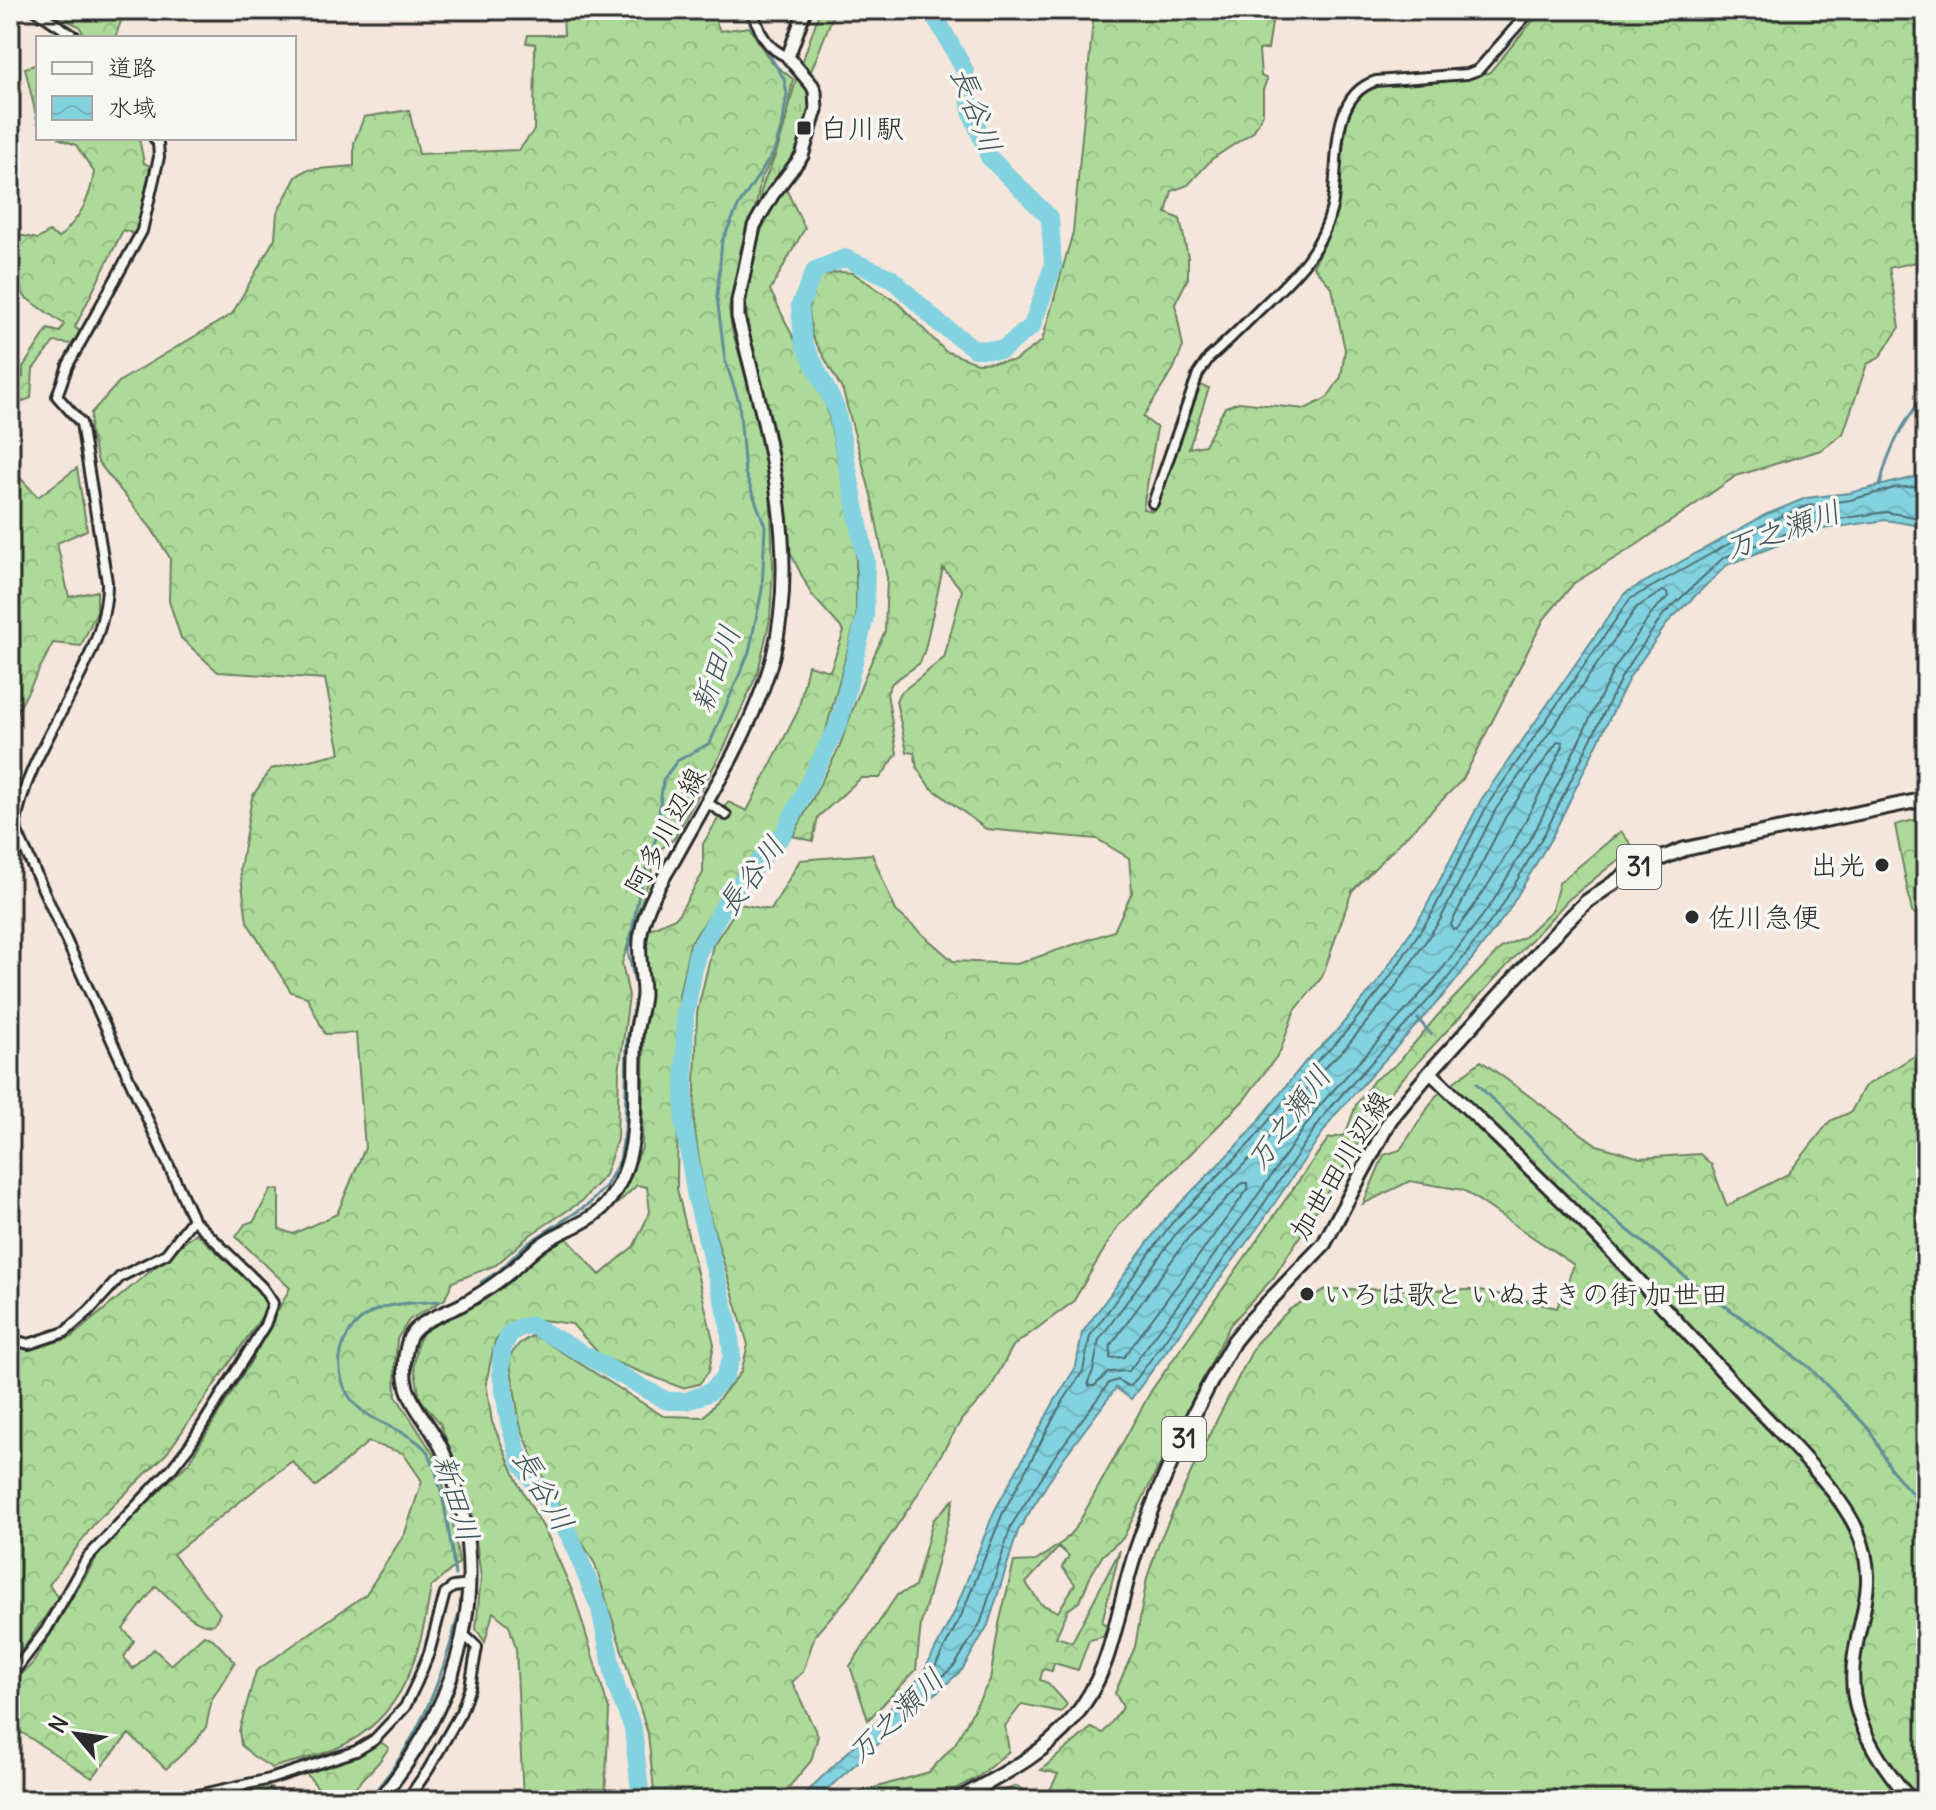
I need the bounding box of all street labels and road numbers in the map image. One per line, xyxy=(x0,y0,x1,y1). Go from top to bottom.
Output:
street label: 阿多川辺線 xyxy=(616,761,714,901)
road number: 31 xyxy=(1617,845,1661,889)
street label: 加世田川辺線 xyxy=(1281,1084,1399,1246)
road number: 31 xyxy=(1162,1417,1206,1461)

